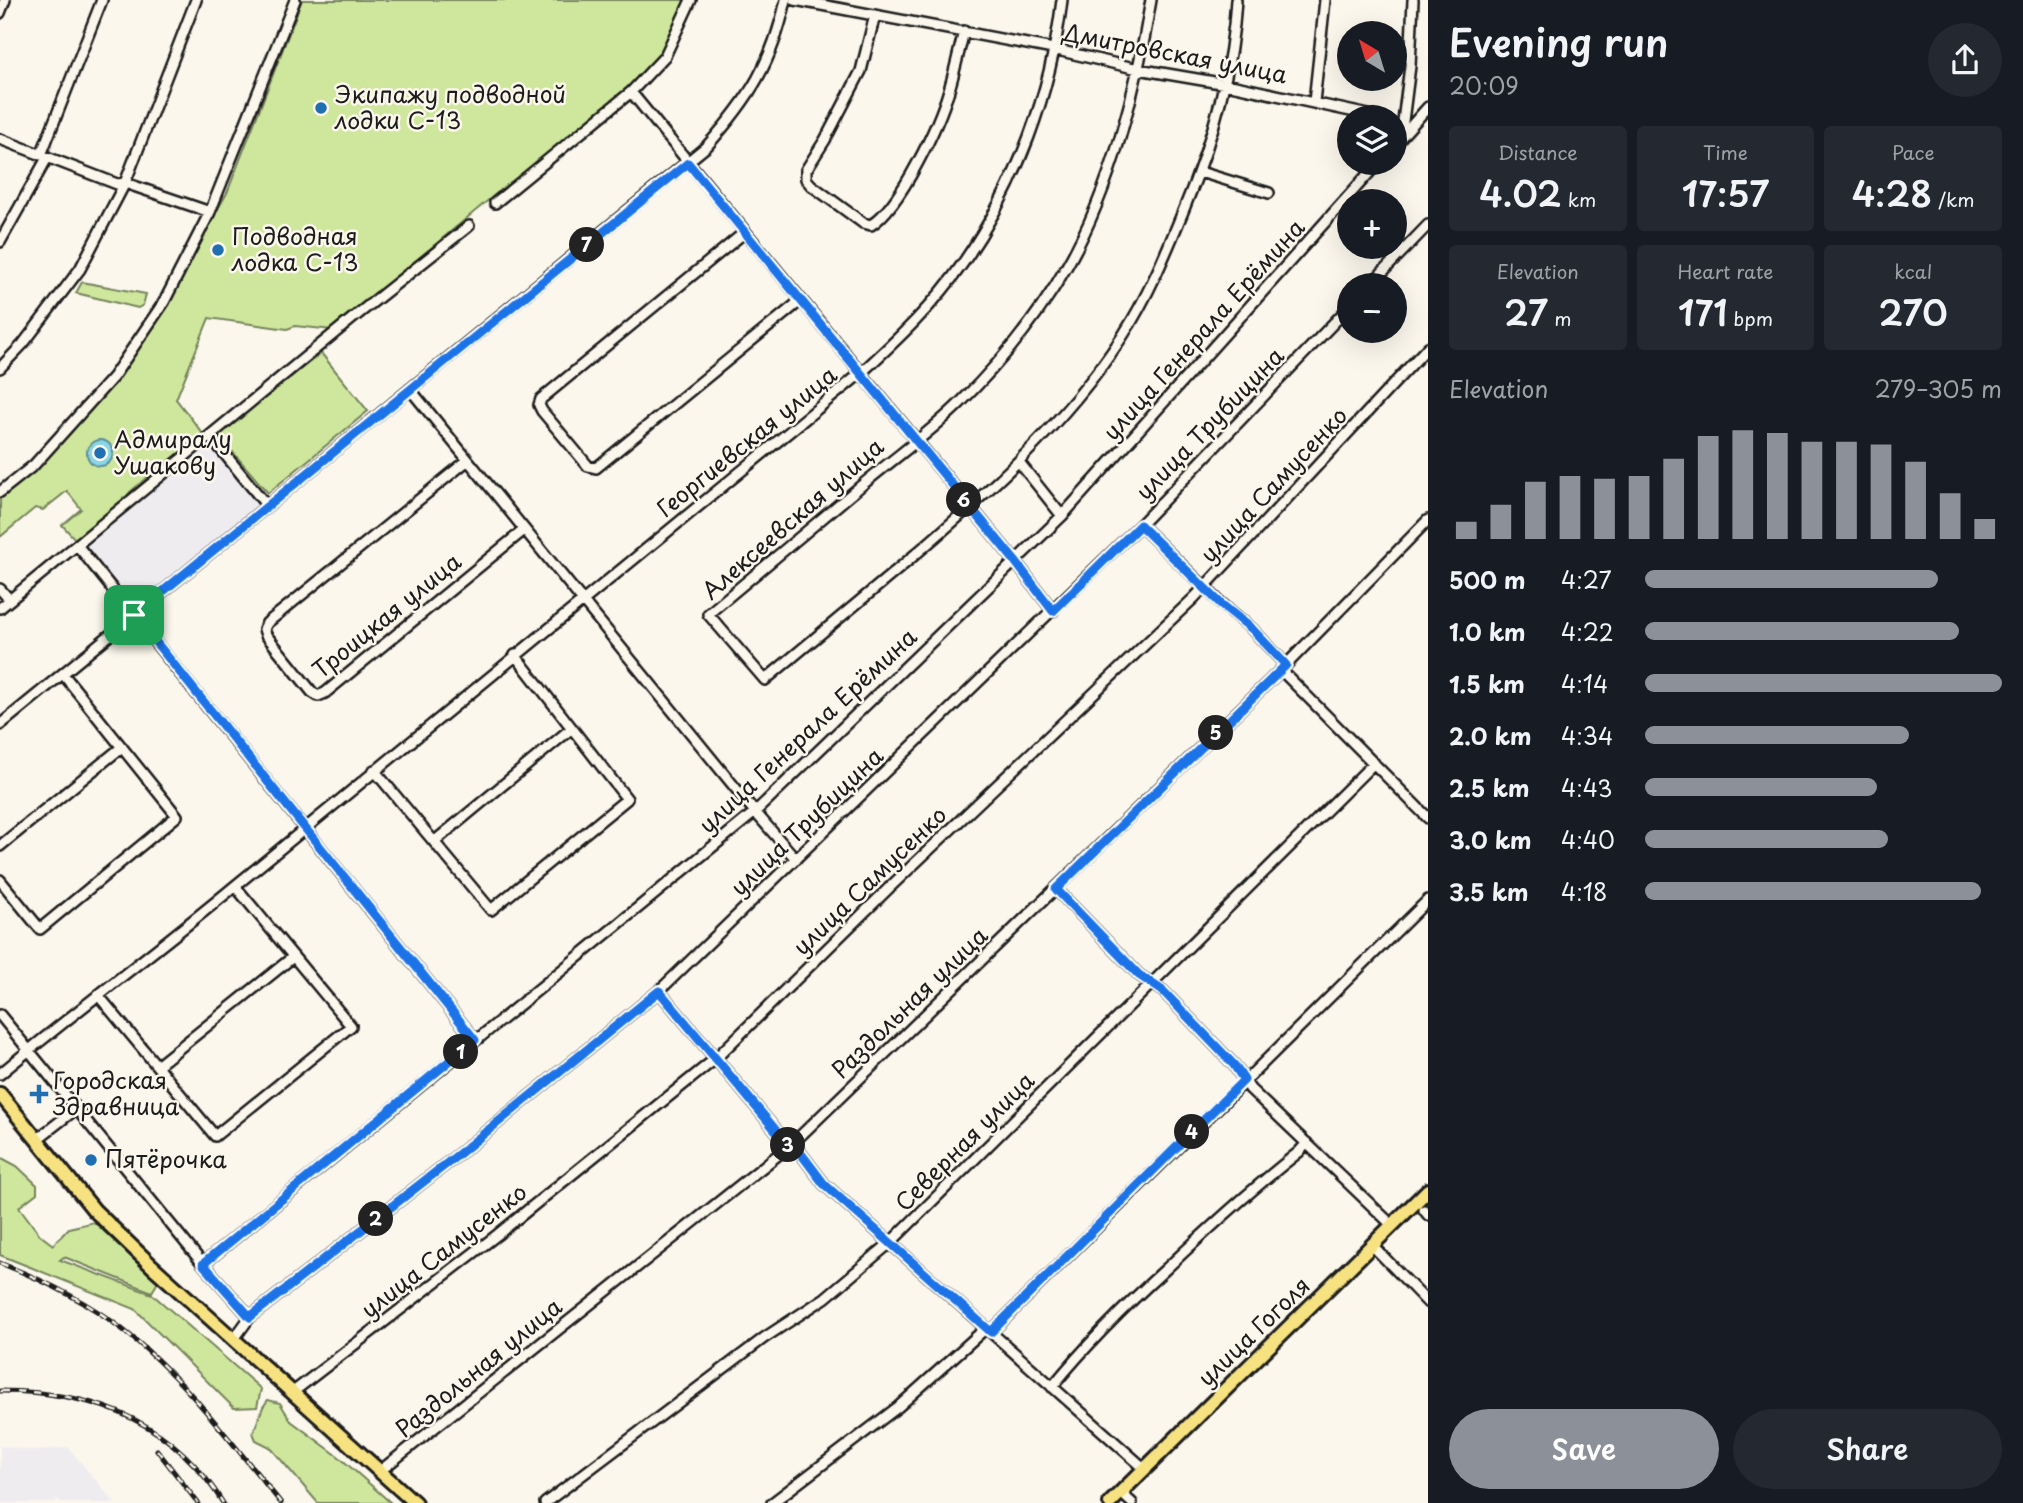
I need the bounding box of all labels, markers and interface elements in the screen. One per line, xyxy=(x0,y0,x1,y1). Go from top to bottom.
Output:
street label: Дмитровская улица xyxy=(1059,13,1291,92)
text: Evening run xyxy=(1449,13,1668,70)
north arrow xyxy=(1337,21,1407,91)
map controls xyxy=(1337,21,1407,343)
button: share xyxy=(1928,23,2002,97)
text: 20:09 xyxy=(1449,68,1519,103)
place label: Экипажу подводной лодки С-13 xyxy=(334,76,566,137)
marker: Экипажу подводной лодки С-13 xyxy=(313,100,329,116)
button: layers xyxy=(1337,105,1407,175)
text: Distance xyxy=(1498,138,1578,166)
text: Time xyxy=(1703,138,1748,166)
text: Pace xyxy=(1892,138,1935,166)
text: 4.02 xyxy=(1479,166,1562,219)
text: 17:57 xyxy=(1682,166,1769,219)
text: 4:28 xyxy=(1852,166,1932,219)
text: km xyxy=(1562,185,1596,213)
text: /km xyxy=(1932,185,1975,213)
button: + xyxy=(1337,189,1407,259)
street label: улица Генерала Ерёмина xyxy=(1094,210,1312,448)
place label: Подводная лодка С-13 xyxy=(231,218,359,279)
pin: 7 xyxy=(570,228,604,262)
text: 7 xyxy=(581,230,592,258)
marker: Подводная лодка С-13 xyxy=(210,242,226,258)
text: Elevation xyxy=(1497,257,1579,285)
text: Heart rate xyxy=(1678,257,1773,285)
text: kcal xyxy=(1894,257,1932,285)
button: − xyxy=(1337,273,1407,343)
text: 27 xyxy=(1504,285,1548,338)
text: 171 xyxy=(1678,285,1727,338)
text: 270 xyxy=(1879,285,1948,338)
text: m xyxy=(1548,304,1572,332)
text: bpm xyxy=(1727,304,1773,332)
street label: улица Трубицина xyxy=(1127,338,1292,507)
street label: Георгиевская улица xyxy=(648,357,844,525)
text: Elevation xyxy=(1449,371,1548,406)
text: 279–305 m xyxy=(1874,371,2002,406)
street label: улица Самусенко xyxy=(1191,398,1355,570)
place label: Адмиралу Ушакову xyxy=(114,421,232,482)
street label: Алексеевская улица xyxy=(693,429,891,607)
marker: Адмиралу Ушакову xyxy=(92,445,108,461)
pin: 6 xyxy=(946,482,982,518)
text: 6 xyxy=(957,485,970,513)
street label: Троицкая улица xyxy=(304,543,468,686)
text: 500 m xyxy=(1449,562,1526,597)
text: 4:27 xyxy=(1561,562,1612,597)
pin xyxy=(104,585,164,645)
icon: arrive xyxy=(115,596,153,634)
text: 1.0 km xyxy=(1449,614,1526,649)
text: 4:22 xyxy=(1561,614,1614,649)
street label: улица Генерала Ерёмина xyxy=(690,619,924,841)
text: 1.5 km xyxy=(1449,666,1525,701)
text: 4:14 xyxy=(1561,666,1608,701)
pin: 5 xyxy=(1198,716,1234,750)
text: 5 xyxy=(1209,718,1222,746)
text: 2.0 km xyxy=(1449,718,1531,753)
text: 4:34 xyxy=(1561,718,1613,753)
street label: улица Трубицина xyxy=(722,738,891,903)
text: 2.5 km xyxy=(1449,770,1529,805)
text: 4:43 xyxy=(1561,770,1613,805)
street label: улица Самусенко xyxy=(784,797,954,963)
text: 3.0 km xyxy=(1449,822,1531,857)
text: 4:40 xyxy=(1561,822,1615,857)
text: 3.5 km xyxy=(1449,874,1529,909)
text: 4:18 xyxy=(1561,874,1607,909)
street label: Раздольная улица xyxy=(823,918,995,1086)
pin: 1 xyxy=(444,1034,478,1070)
text: 1 xyxy=(456,1037,465,1065)
place label: Городская Здравница xyxy=(52,1062,180,1123)
street label: Северная улица xyxy=(886,1063,1042,1219)
marker: Городская Здравница xyxy=(31,1086,47,1102)
pin: 4 xyxy=(1174,1114,1210,1150)
text: 4 xyxy=(1185,1117,1198,1145)
pin: 3 xyxy=(770,1128,806,1162)
text: 3 xyxy=(781,1130,794,1158)
place label: Пятёрочка xyxy=(105,1141,227,1176)
marker: Пятёрочка xyxy=(83,1152,99,1168)
street label: улица Самусенко xyxy=(353,1174,534,1326)
pin: 2 xyxy=(358,1202,394,1236)
text: 2 xyxy=(369,1204,382,1232)
street label: улица Гоголя xyxy=(1189,1268,1317,1394)
street label: Раздольная улица xyxy=(387,1288,569,1445)
button: Save xyxy=(1449,1409,1719,1489)
button: Share xyxy=(1733,1409,2002,1489)

